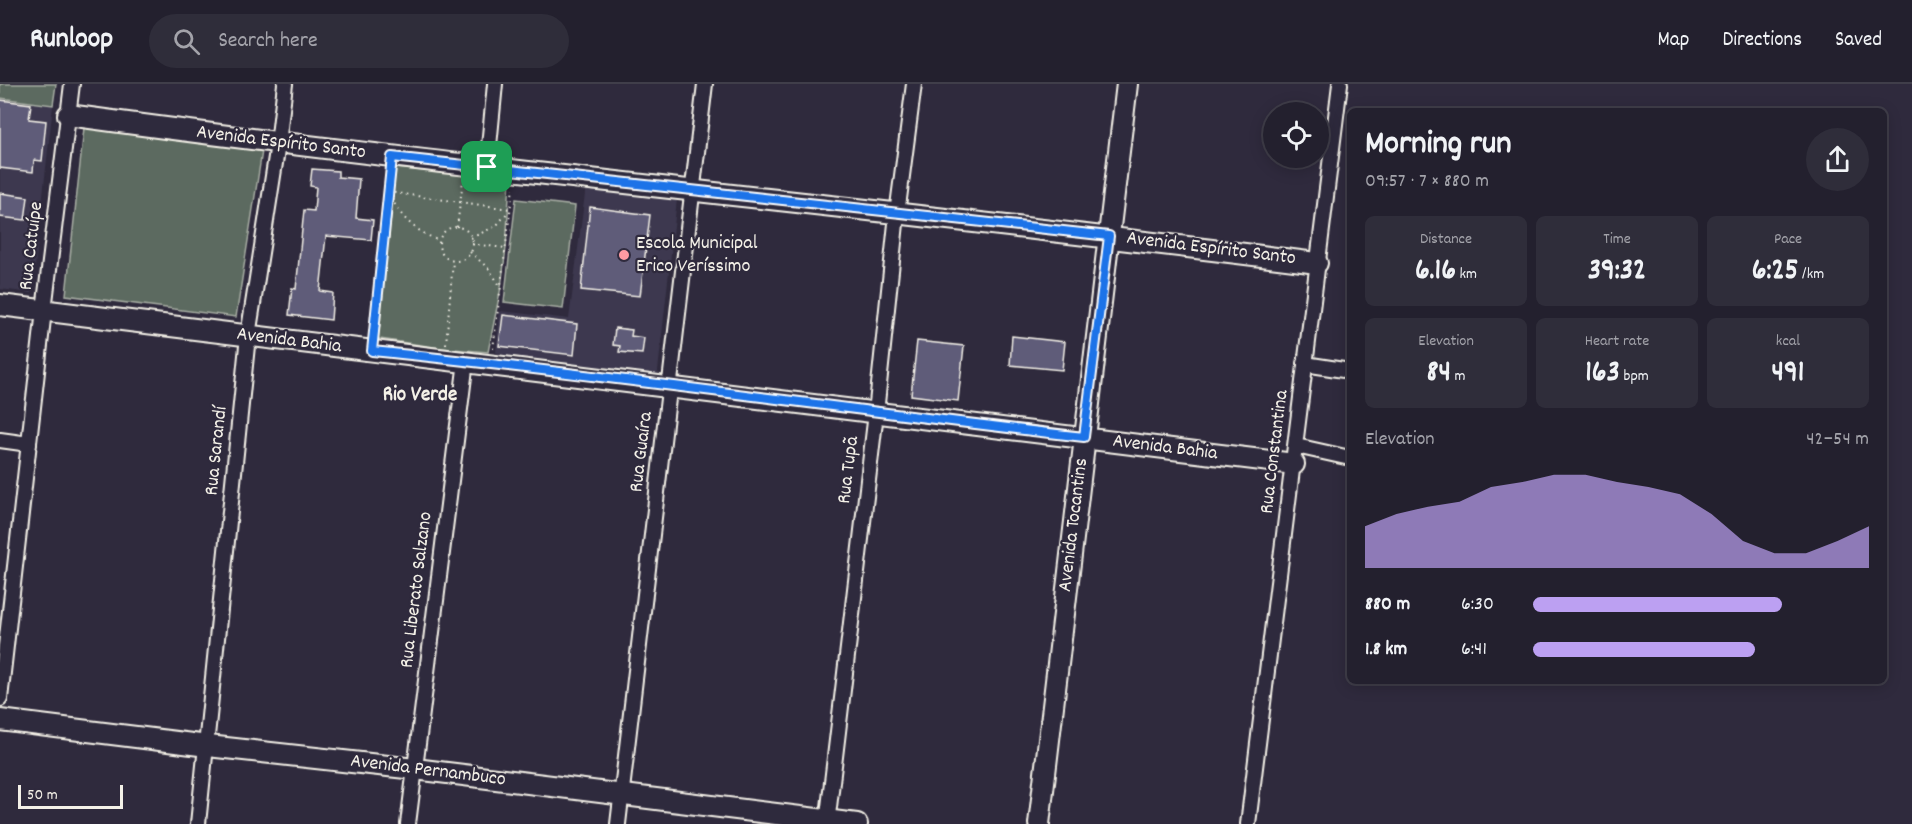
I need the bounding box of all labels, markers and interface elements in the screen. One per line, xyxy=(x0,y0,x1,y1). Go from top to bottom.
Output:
search box xyxy=(149,14,569,68)
text: Runloop xyxy=(30,21,113,61)
icon: search xyxy=(170,25,203,58)
text: Search here xyxy=(218,26,318,57)
text: Map xyxy=(1658,26,1689,56)
text: Directions xyxy=(1722,26,1802,56)
text: Saved xyxy=(1835,26,1882,56)
map controls xyxy=(1263,102,1329,168)
button: locate xyxy=(1263,102,1329,168)
street label: Avenida Espírito Santo xyxy=(195,119,367,167)
text: Morning run xyxy=(1365,122,1512,169)
button: share xyxy=(1806,128,1869,191)
pin xyxy=(461,141,512,192)
icon: arrive xyxy=(470,150,503,183)
text: 09:57 · 7 × 880 m xyxy=(1365,168,1489,196)
street label: Rua Catuípe xyxy=(13,200,51,292)
street label: Avenida Espírito Santo xyxy=(1125,225,1297,273)
text: Distance xyxy=(1420,228,1472,251)
text: Time xyxy=(1603,228,1631,251)
text: Pace xyxy=(1774,228,1802,251)
place label: Escola Municipal Erico Veríssimo xyxy=(636,230,758,281)
marker: Escola Municipal Erico Veríssimo xyxy=(617,248,631,262)
text: 6.16 xyxy=(1415,251,1456,294)
text: 39:32 xyxy=(1588,251,1646,294)
text: 6:25 xyxy=(1752,251,1798,294)
text: km xyxy=(1456,263,1477,286)
text: /km xyxy=(1798,263,1824,286)
street label: Avenida Bahia xyxy=(235,321,344,361)
text: Elevation xyxy=(1418,330,1474,353)
text: Heart rate xyxy=(1585,330,1649,353)
text: kcal xyxy=(1776,330,1800,353)
text: 84 xyxy=(1426,353,1451,396)
text: 163 xyxy=(1585,353,1620,396)
text: 491 xyxy=(1772,353,1804,396)
text: m xyxy=(1451,365,1466,388)
text: bpm xyxy=(1620,365,1649,388)
district label: Rio Verde xyxy=(383,381,457,411)
street label: Rua Constantina xyxy=(1254,388,1297,515)
street label: Rua Sarandí xyxy=(198,404,236,497)
street label: Rua Guaíra xyxy=(623,410,661,494)
text: Elevation xyxy=(1365,426,1435,454)
text: 42–54 m xyxy=(1806,426,1869,454)
street label: Avenida Bahia xyxy=(1111,428,1220,468)
street label: Rua Tupã xyxy=(831,434,867,506)
street label: Avenida Tocantins xyxy=(1052,456,1096,594)
street label: Rua Liberato Salzano xyxy=(394,510,440,670)
text: 880 m xyxy=(1365,591,1410,619)
text: 6:30 xyxy=(1461,591,1494,619)
text: 1.8 km xyxy=(1365,636,1407,664)
text: 6:41 xyxy=(1461,636,1487,664)
street label: Avenida Pernambuco xyxy=(349,748,507,794)
scale bar xyxy=(18,782,123,810)
text: 50 m xyxy=(27,784,58,807)

